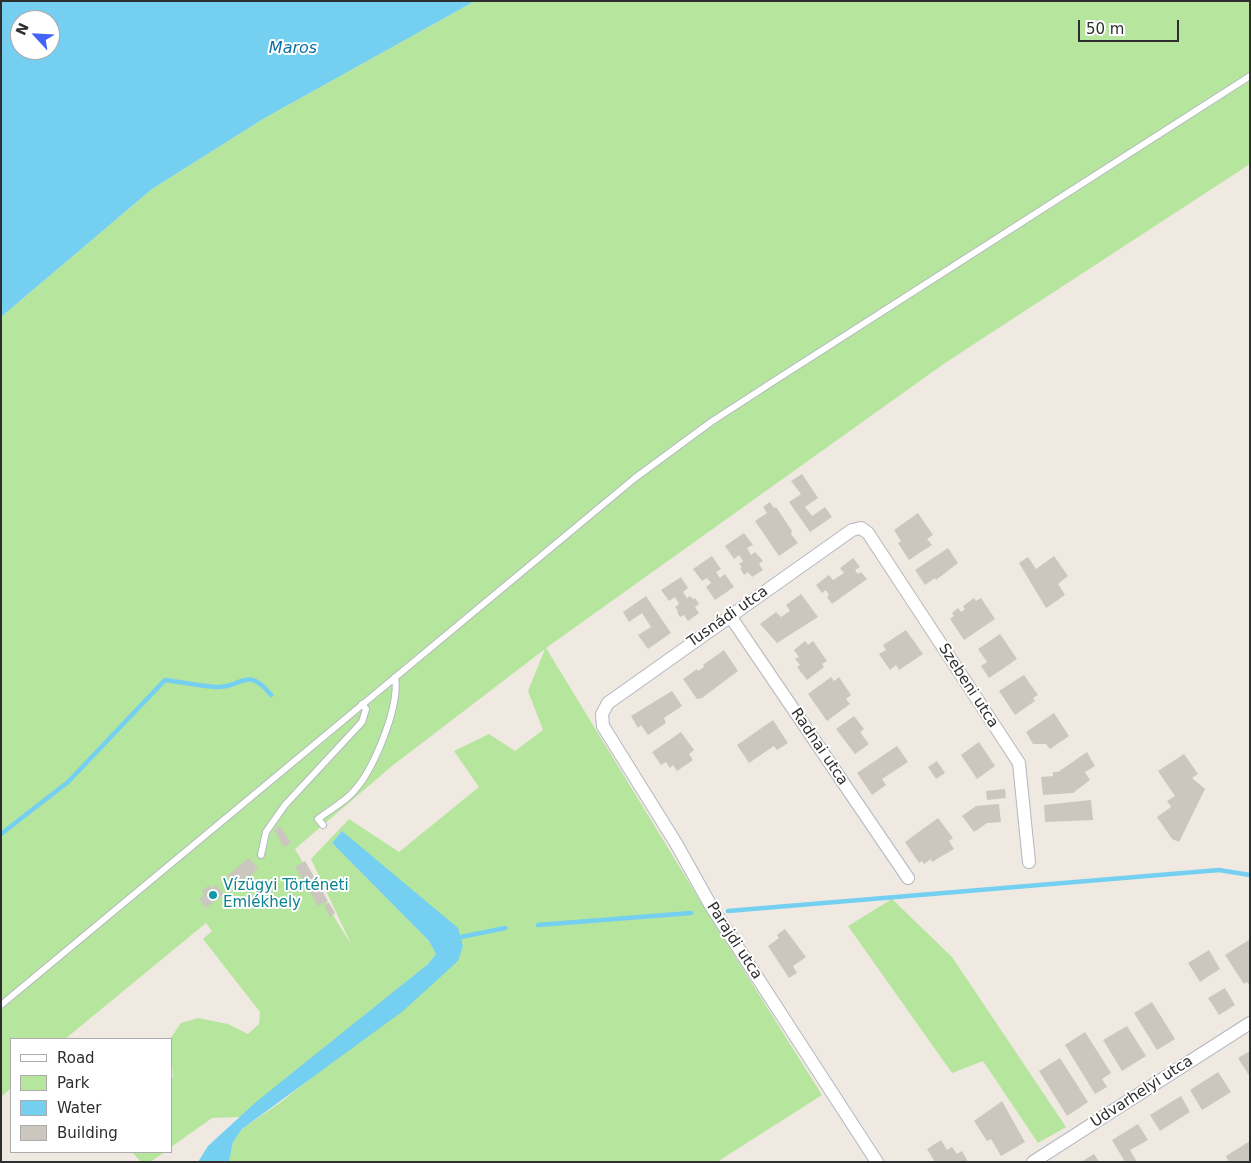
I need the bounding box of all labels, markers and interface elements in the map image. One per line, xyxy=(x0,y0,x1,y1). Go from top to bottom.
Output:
north arrow xyxy=(10,10,60,60)
scale bar xyxy=(1081,10,1182,42)
text: N xyxy=(13,20,32,38)
text: 50 m xyxy=(1086,20,1124,38)
water label: Maros xyxy=(269,39,317,59)
street label: Tusnádi utca xyxy=(684,583,772,651)
street label: Szebeni utca xyxy=(934,641,1002,731)
street label: Radnai utca xyxy=(787,705,851,789)
place label: Vízügyi Történeti Emlékhely xyxy=(223,877,349,912)
marker: Vízügyi Történeti Emlékhely xyxy=(207,889,219,901)
street label: Parajdi utca xyxy=(702,899,766,983)
legend xyxy=(10,1038,172,1153)
text: Road xyxy=(57,1049,95,1067)
street label: Udvarhelyi utca xyxy=(1088,1052,1196,1132)
text: Park xyxy=(57,1074,89,1092)
text: Water xyxy=(57,1099,101,1117)
text: Building xyxy=(57,1124,118,1142)

